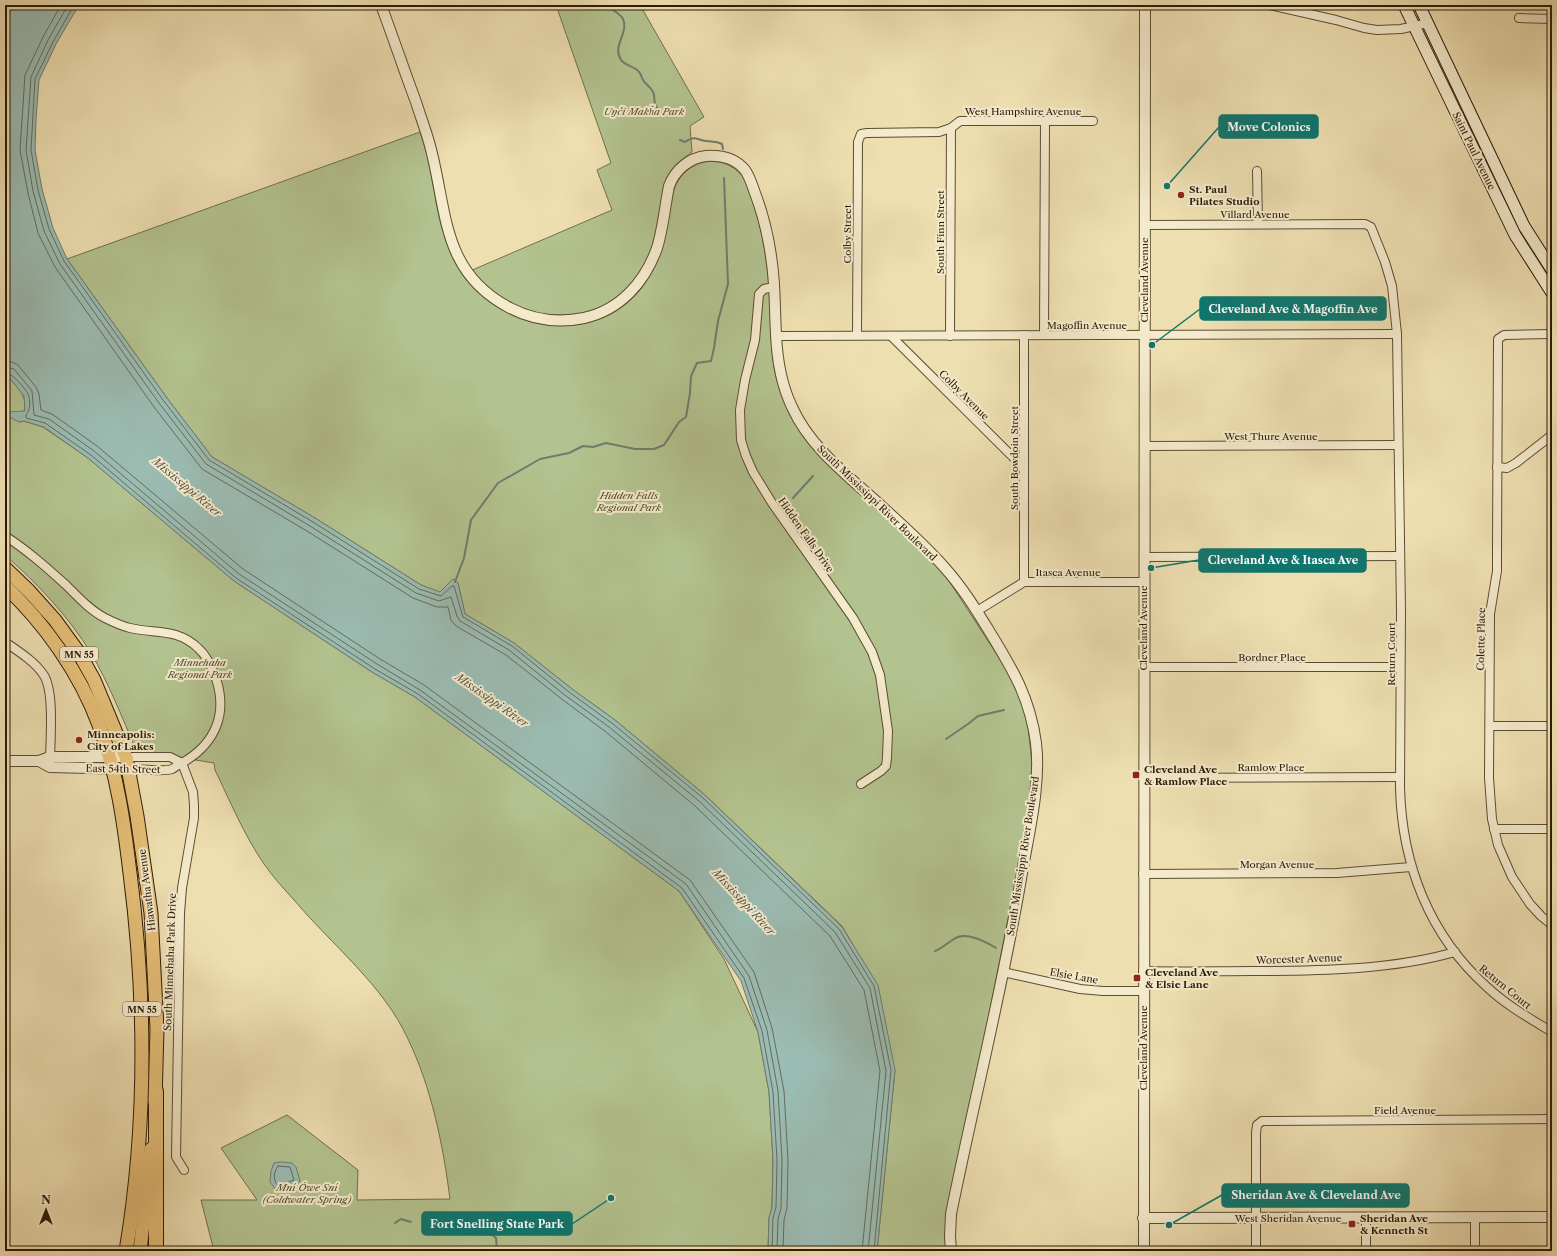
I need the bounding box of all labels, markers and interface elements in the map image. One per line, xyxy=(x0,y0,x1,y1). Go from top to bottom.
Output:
park label: Uŋči Makȟa Park xyxy=(604,105,685,118)
street label: West Hampshire Avenue xyxy=(964,105,1082,118)
street label: Saint Paul Avenue xyxy=(1449,110,1499,193)
callout: Move Colonics xyxy=(1219,115,1318,138)
text: Move Colonics xyxy=(1227,120,1311,134)
place label: St. Paul Pilates Studio xyxy=(1189,183,1260,208)
street label: South Finn Street xyxy=(934,190,947,274)
marker: St. Paul Pilates Studio xyxy=(1176,190,1186,200)
street label: Colby Street xyxy=(841,204,854,263)
street label: Villard Avenue xyxy=(1219,208,1290,221)
street label: Cleveland Avenue xyxy=(1138,237,1151,323)
callout: Cleveland Ave & Magoffin Ave xyxy=(1200,297,1386,320)
text: Cleveland Ave & Magoffin Ave xyxy=(1208,302,1378,316)
street label: Magoffin Avenue xyxy=(1047,319,1128,332)
street label: Colby Avenue xyxy=(936,367,992,423)
street label: South Bowdoin Street xyxy=(1008,405,1021,510)
street label: West Thure Avenue xyxy=(1223,430,1318,443)
street label: South Mississippi River Boulevard xyxy=(814,442,940,564)
water label: Mississippi River xyxy=(148,453,225,521)
park label: Hidden Falls Regional Park xyxy=(596,489,662,514)
street label: Hidden Falls Drive xyxy=(775,495,837,575)
callout: Cleveland Ave & Itasca Ave xyxy=(1199,549,1366,572)
text: Cleveland Ave & Itasca Ave xyxy=(1208,553,1359,567)
street label: Itasca Avenue xyxy=(1036,566,1101,579)
street label: Cleveland Avenue xyxy=(1137,585,1150,671)
street label: Colette Place xyxy=(1474,607,1488,671)
street label: Return Court xyxy=(1385,622,1398,686)
road number: MN 55 xyxy=(60,647,98,661)
street label: Bordner Place xyxy=(1238,651,1306,664)
park label: Minnehaha Regional Park xyxy=(167,656,233,681)
water label: Mississippi River xyxy=(451,668,532,731)
place label: Minneapolis: City of Lakes xyxy=(87,728,154,753)
marker: Minneapolis: City of Lakes xyxy=(74,735,84,745)
street label: Ramlow Place xyxy=(1237,761,1305,774)
street label: East 54th Street xyxy=(86,762,161,776)
place label: Cleveland Ave & Ramlow Place xyxy=(1144,763,1227,788)
marker: Cleveland Ave & Ramlow Place xyxy=(1131,770,1141,780)
street label: South Mississippi River Boulevard xyxy=(1004,775,1042,937)
street label: Hiawatha Avenue xyxy=(135,848,158,932)
street label: Morgan Avenue xyxy=(1240,858,1315,871)
water label: Mississippi River xyxy=(708,864,779,939)
street label: South Minnehaha Park Drive xyxy=(161,893,179,1031)
street label: Worcester Avenue xyxy=(1255,951,1343,967)
street label: Return Court xyxy=(1476,962,1534,1012)
street label: Elsie Lane xyxy=(1049,965,1100,987)
place label: Cleveland Ave & Elsie Lane xyxy=(1145,966,1218,991)
marker: Cleveland Ave & Elsie Lane xyxy=(1132,973,1142,983)
road number: MN 55 xyxy=(123,1002,161,1016)
street label: Cleveland Avenue xyxy=(1137,1005,1150,1091)
street label: Field Avenue xyxy=(1374,1104,1436,1117)
park label: Mní Ówe Sní (Coldwater Spring) xyxy=(262,1181,352,1206)
callout: Sheridan Ave & Cleveland Ave xyxy=(1222,1184,1409,1207)
text: Sheridan Ave & Cleveland Ave xyxy=(1231,1188,1401,1202)
north arrow xyxy=(26,1190,66,1230)
text: N xyxy=(41,1193,51,1207)
callout: Fort Snelling State Park xyxy=(422,1212,572,1235)
street label: West Sheridan Avenue xyxy=(1234,1212,1342,1225)
place label: Sheridan Ave & Kenneth St xyxy=(1360,1212,1428,1237)
text: Fort Snelling State Park xyxy=(430,1217,565,1231)
marker: Sheridan Ave & Kenneth St xyxy=(1347,1219,1357,1229)

